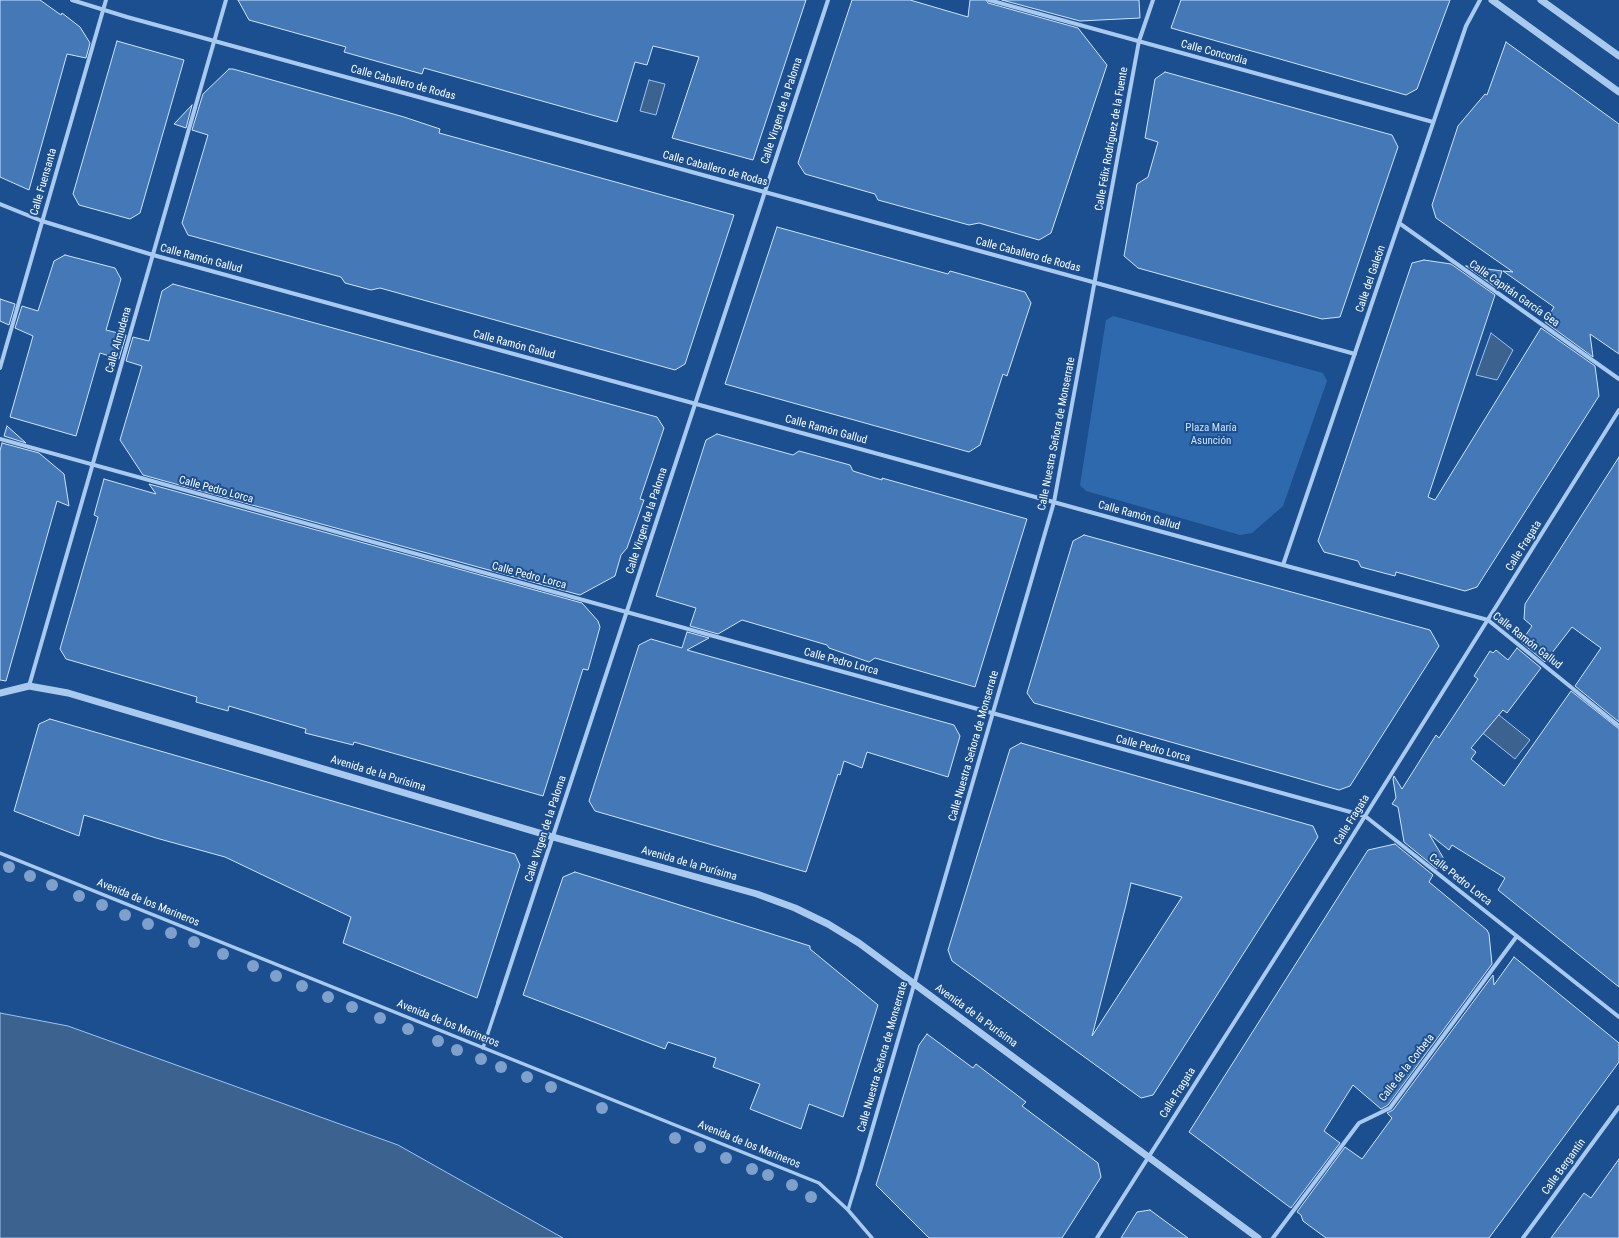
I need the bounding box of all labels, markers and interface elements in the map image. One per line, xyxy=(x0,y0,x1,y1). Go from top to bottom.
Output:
street label: Calle Concordia xyxy=(1179,38,1249,68)
street label: Calle Virgen de la Paloma xyxy=(759,56,805,166)
street label: Calle Caballero de Rodas xyxy=(349,63,457,103)
street label: Calle Félix Rodríguez de la Fuente xyxy=(1093,66,1131,212)
street label: Calle Fuensanta xyxy=(28,147,60,217)
street label: Calle Caballero de Rodas xyxy=(661,149,769,189)
street label: Calle Caballero de Rodas xyxy=(974,235,1082,275)
street label: Calle Ramón Gallud xyxy=(158,242,244,276)
street label: Calle del Galeón xyxy=(1353,244,1389,314)
street label: Calle Capitán García Gea xyxy=(1466,258,1562,330)
street label: Calle Almudena xyxy=(103,306,135,374)
street label: Calle Ramón Gallud xyxy=(471,328,557,362)
street label: Calle Nuestra Señora de Monserrate xyxy=(1036,356,1078,512)
street label: Calle Ramón Gallud xyxy=(783,413,869,447)
park label: Plaza María Asunción xyxy=(1185,421,1237,447)
street label: Calle Virgen de la Paloma xyxy=(624,466,670,576)
street label: Calle Pedro Lorca xyxy=(177,474,255,506)
street label: Calle Ramón Gallud xyxy=(1096,499,1182,533)
street label: Calle Fragata xyxy=(1503,518,1545,574)
street label: Calle Pedro Lorca xyxy=(490,560,568,592)
street label: Calle Ramón Gallud xyxy=(1490,610,1564,672)
street label: Calle Pedro Lorca xyxy=(802,646,880,678)
street label: Calle Nuestra Señora de Monserrate xyxy=(946,669,1002,823)
street label: Calle Pedro Lorca xyxy=(1114,733,1192,765)
street label: Avenida de la Purísima xyxy=(329,753,427,795)
street label: Calle Virgen de la Paloma xyxy=(523,774,569,884)
street label: Calle Fragata xyxy=(1331,792,1373,848)
street label: Avenida de la Purísima xyxy=(640,844,738,884)
street label: Calle Pedro Lorca xyxy=(1426,851,1494,909)
street label: Avenida de los Marineros xyxy=(95,876,201,930)
street label: Calle Nuestra Señora de Monserrate xyxy=(855,980,911,1134)
street label: Avenida de la Purísima xyxy=(932,982,1020,1050)
street label: Avenida de los Marineros xyxy=(395,997,501,1051)
street label: Calle de la Corbeta xyxy=(1377,1032,1437,1104)
street label: Calle Fragata xyxy=(1157,1065,1199,1121)
street label: Avenida de los Marineros xyxy=(696,1118,802,1172)
street label: Calle Bergantín xyxy=(1539,1136,1589,1198)

